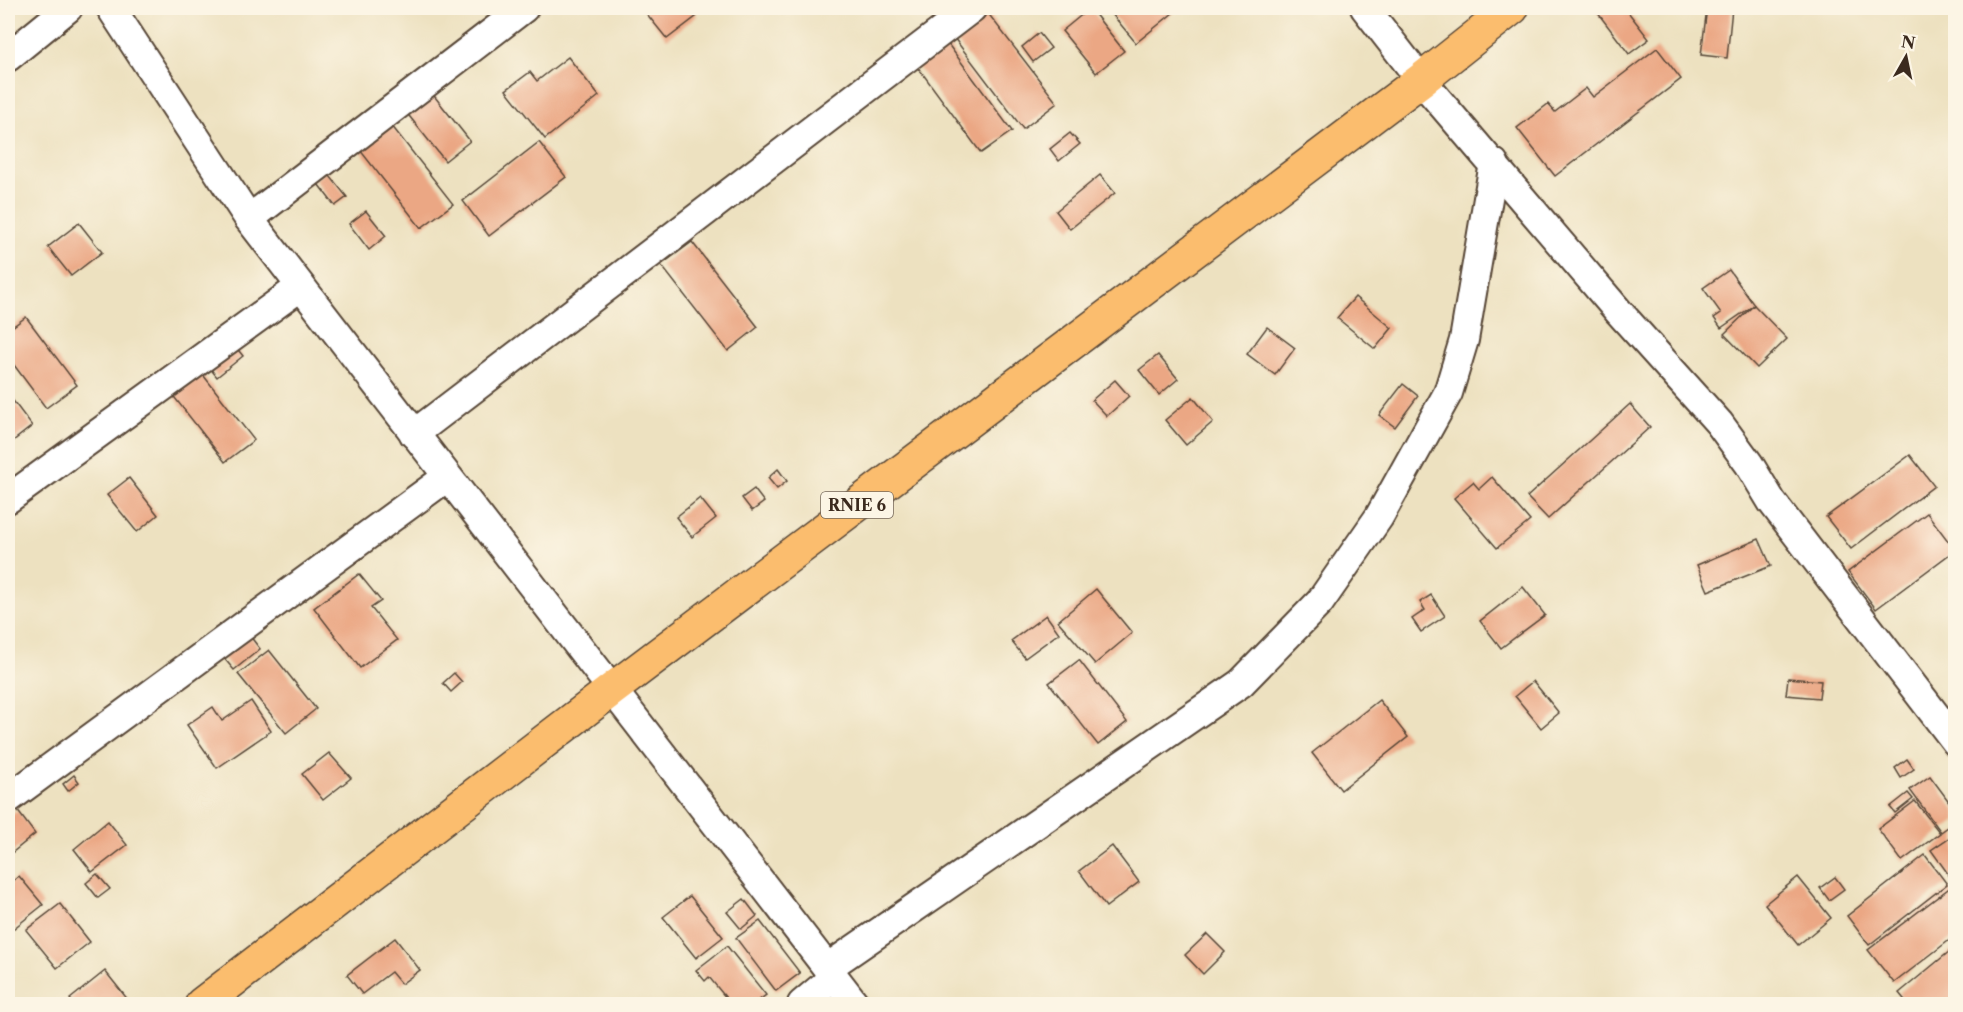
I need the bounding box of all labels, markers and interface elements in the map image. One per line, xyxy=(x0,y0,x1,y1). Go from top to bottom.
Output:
north arrow xyxy=(1876,27,1936,87)
text: N xyxy=(1900,31,1917,53)
road number: RNIE 6 xyxy=(821,492,893,518)

